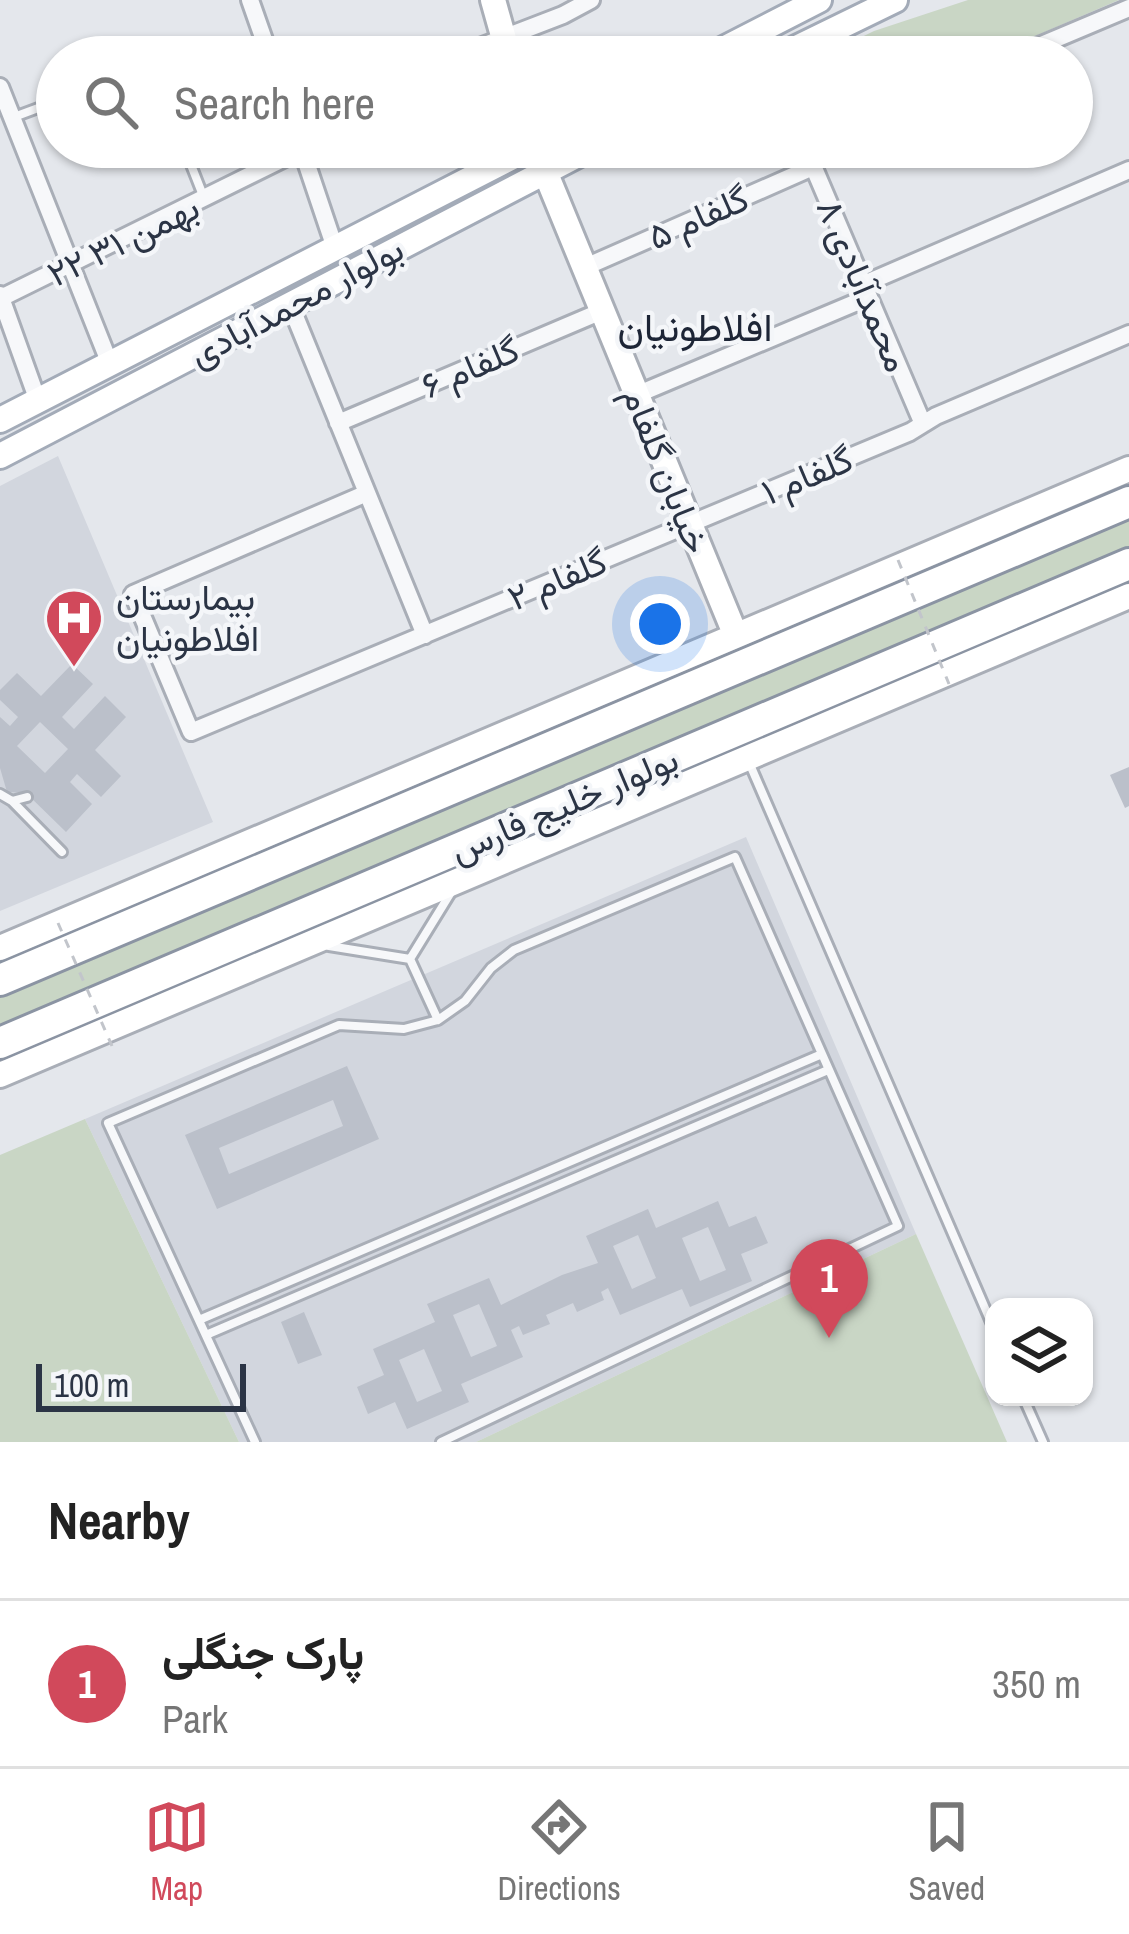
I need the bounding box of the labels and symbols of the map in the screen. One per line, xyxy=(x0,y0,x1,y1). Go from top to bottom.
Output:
street label: گلفام ۵ xyxy=(640,174,756,260)
street label: ۲۲ بهمن ۳۱ xyxy=(39,183,207,297)
street label: محمدآبادی ۸ xyxy=(806,191,922,379)
street label: بولوار محمدآبادی xyxy=(180,224,412,378)
district label: افلاطونیان xyxy=(618,301,773,353)
street label: گلفام ۶ xyxy=(414,325,526,409)
street label: خیابان گلفام xyxy=(612,380,722,560)
street label: گلفام ۱ xyxy=(754,434,860,516)
street label: گلفام ۲ xyxy=(500,537,614,621)
place label: بیمارستان افلاطونیان xyxy=(116,573,259,662)
hospital icon: بیمارستان افلاطونیان xyxy=(43,587,105,669)
your location xyxy=(630,594,690,654)
street label: بولوار خلیج فارس xyxy=(443,734,686,875)
pin: 1 xyxy=(790,1239,868,1338)
scale bar xyxy=(36,1358,246,1411)

